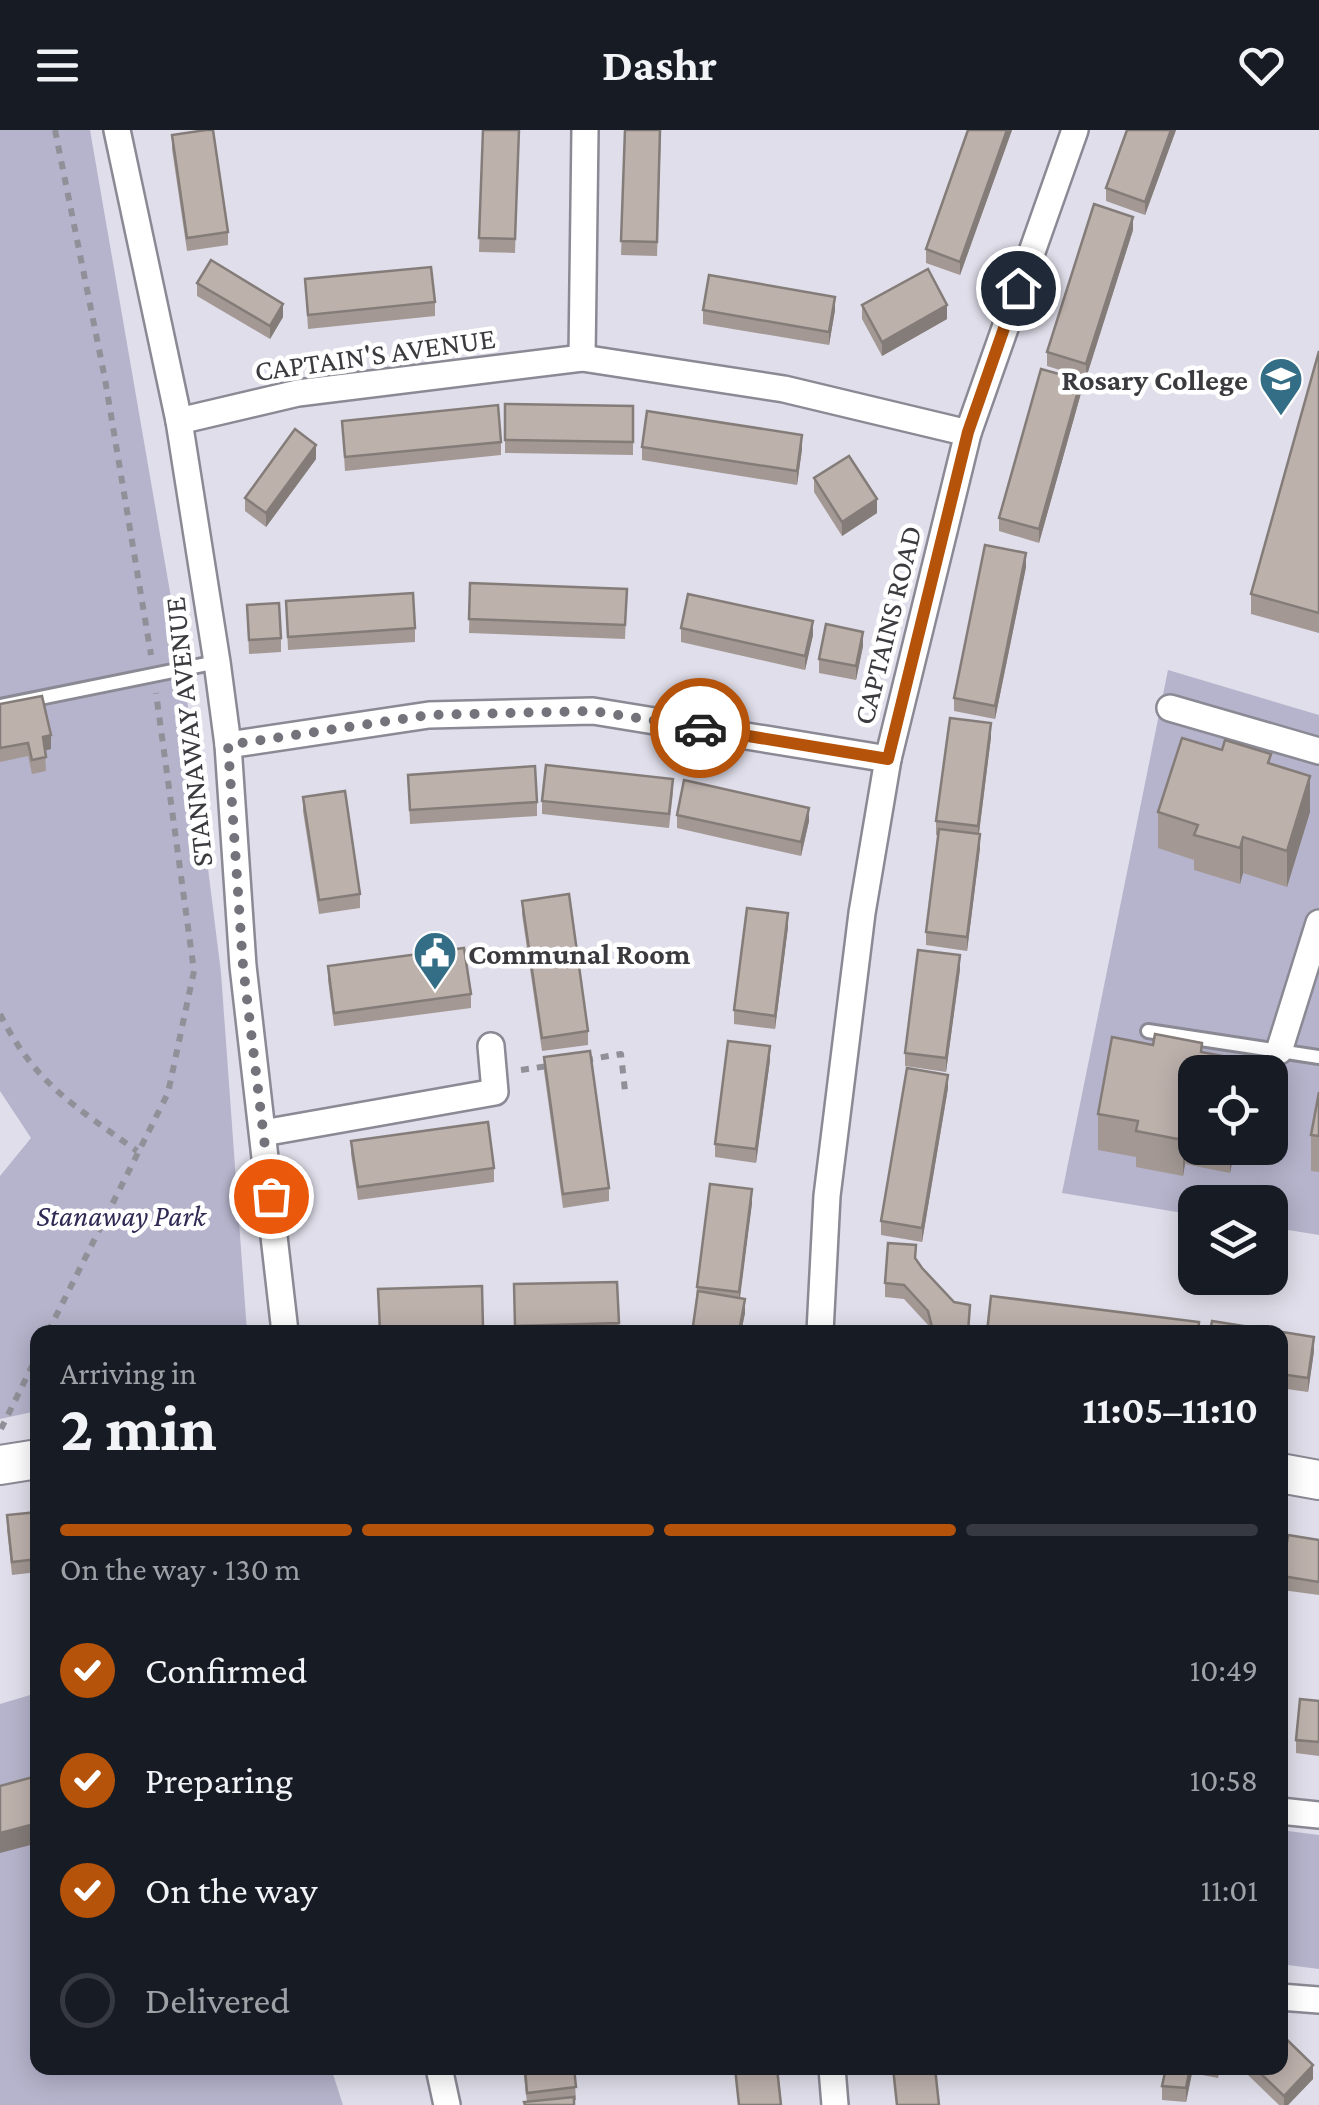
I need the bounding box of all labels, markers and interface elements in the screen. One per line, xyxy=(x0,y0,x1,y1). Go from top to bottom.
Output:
icon: menu xyxy=(30,38,85,93)
icon: heart xyxy=(1234,38,1289,93)
text: Dashr xyxy=(602,40,717,90)
pin xyxy=(976,246,1061,331)
icon: home xyxy=(991,261,1046,316)
street label: CAPTAIN'S AVENUE xyxy=(253,321,497,387)
school or university icon: Rosary College xyxy=(1258,356,1304,417)
place label: Rosary College xyxy=(1061,363,1248,396)
street label: CAPTAINS ROAD xyxy=(846,522,928,728)
street label: STANNAWAY AVENUE xyxy=(157,595,219,869)
courier xyxy=(650,678,750,778)
icon: car xyxy=(673,701,728,756)
public building icon: Communal Room xyxy=(412,930,458,991)
place label: Communal Room xyxy=(468,937,691,970)
map controls xyxy=(1178,1055,1288,1295)
button: locate xyxy=(1178,1055,1288,1165)
pin xyxy=(229,1154,314,1239)
icon: bag xyxy=(244,1169,299,1224)
button: layers xyxy=(1178,1185,1288,1295)
park label: Stanaway Park xyxy=(36,1199,208,1233)
text: Arriving in xyxy=(60,1355,197,1391)
text: 11:05–11:10 xyxy=(1082,1389,1258,1431)
text: 2 min xyxy=(60,1392,217,1464)
text: On the way · 130 m xyxy=(60,1551,301,1587)
icon: check xyxy=(60,1643,115,1698)
text: Confirmed xyxy=(145,1649,308,1691)
text: 10:49 xyxy=(1190,1652,1258,1688)
icon: check xyxy=(60,1753,115,1808)
text: Preparing xyxy=(145,1759,293,1801)
text: 10:58 xyxy=(1190,1762,1258,1798)
icon: check xyxy=(60,1863,115,1918)
text: On the way xyxy=(145,1869,317,1911)
text: 11:01 xyxy=(1201,1872,1258,1908)
text: Delivered xyxy=(145,1979,290,2021)

